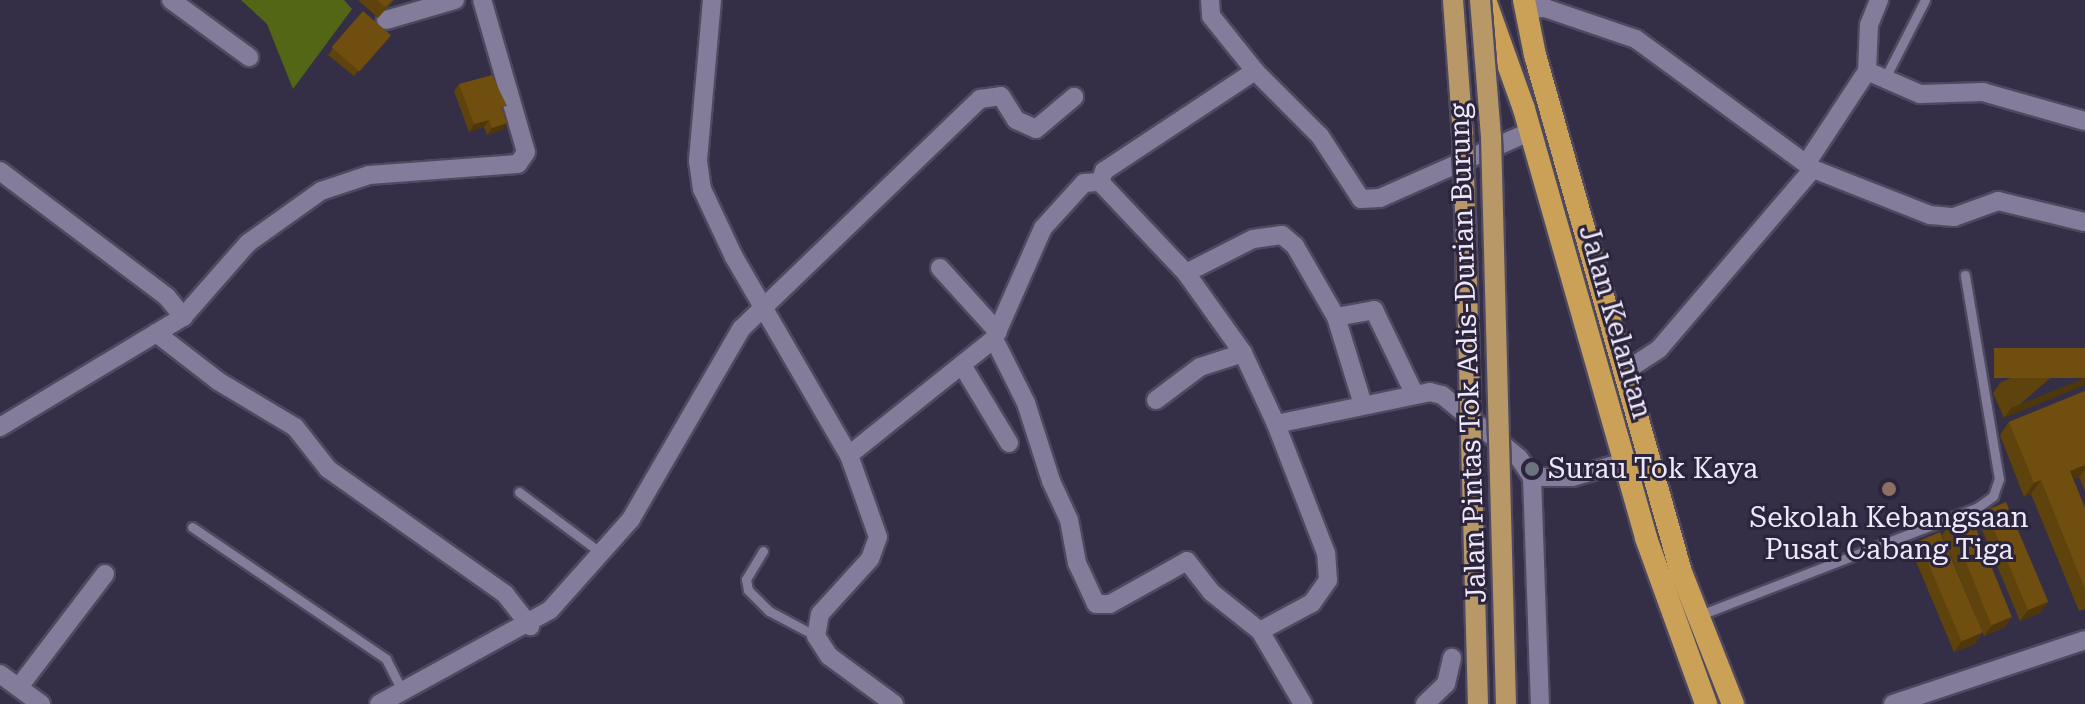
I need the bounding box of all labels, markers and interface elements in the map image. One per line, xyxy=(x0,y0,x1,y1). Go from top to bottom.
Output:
street label: Jalan Pintas Tok Adis-Durian Burung xyxy=(1442,102,1494,604)
street label: Jalan Kelantan xyxy=(1571,221,1659,423)
place label: Surau Tok Kaya xyxy=(1548,452,1758,486)
marker: Surau Tok Kaya xyxy=(1523,460,1541,478)
marker: Sekolah Kebangsaan Pusat Cabang Tiga xyxy=(1880,480,1898,498)
place label: Sekolah Kebangsaan Pusat Cabang Tiga xyxy=(1749,501,2029,567)

